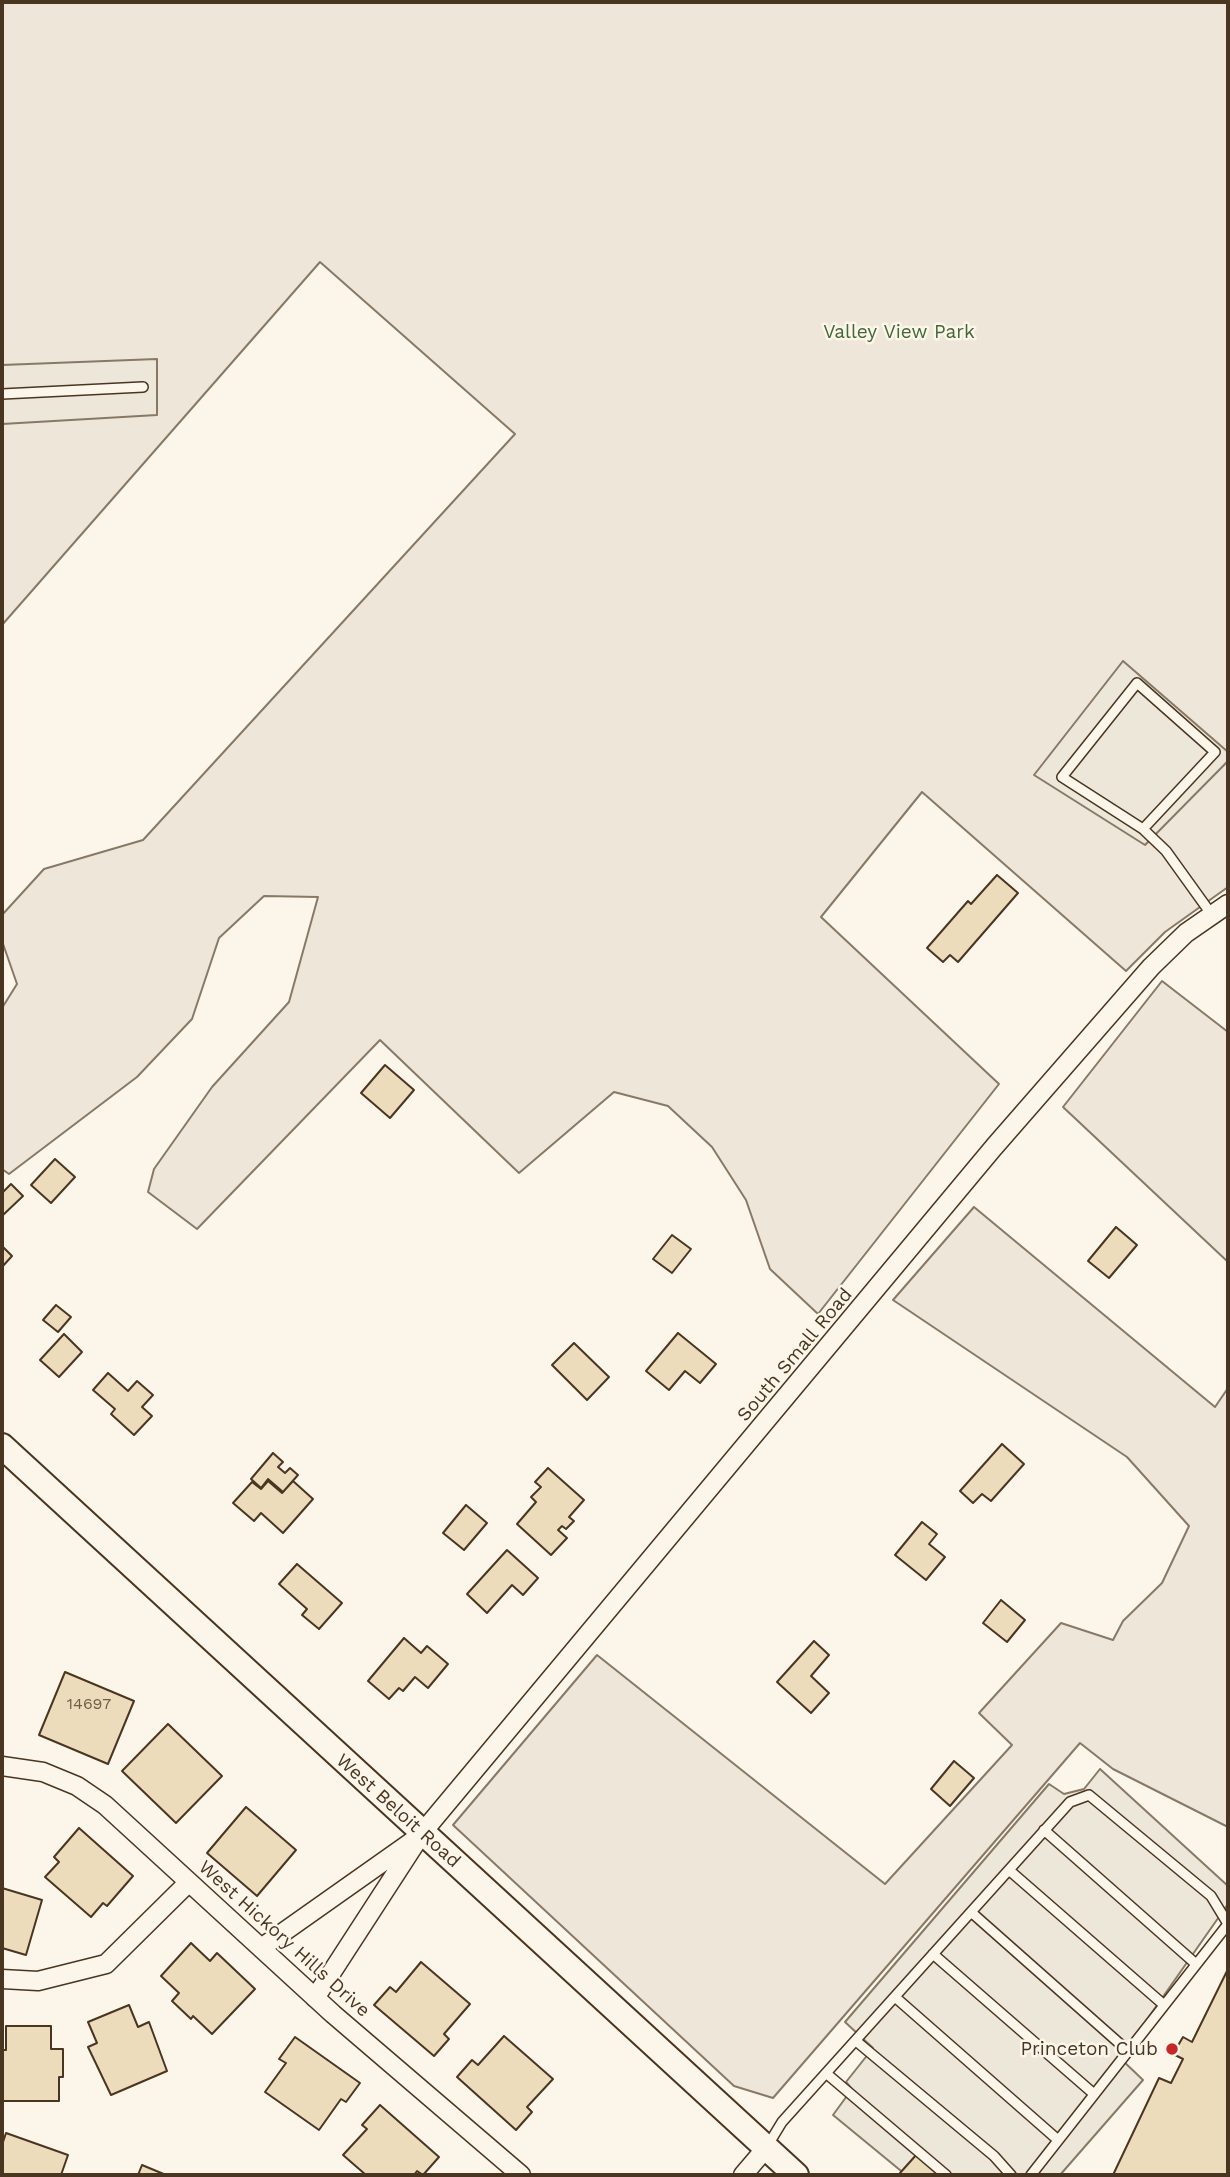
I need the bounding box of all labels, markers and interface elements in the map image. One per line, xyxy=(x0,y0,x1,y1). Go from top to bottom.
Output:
park label: Valley View Park xyxy=(823,321,975,343)
street label: South Small Road xyxy=(733,1284,857,1426)
house number: 14697 xyxy=(67,1694,111,1714)
street label: West Beloit Road xyxy=(331,1749,465,1873)
street label: West Hickory Hills Drive xyxy=(194,1856,374,2022)
place label: Princeton Club xyxy=(1020,2038,1158,2060)
marker: Princeton Club xyxy=(1164,2041,1180,2057)

